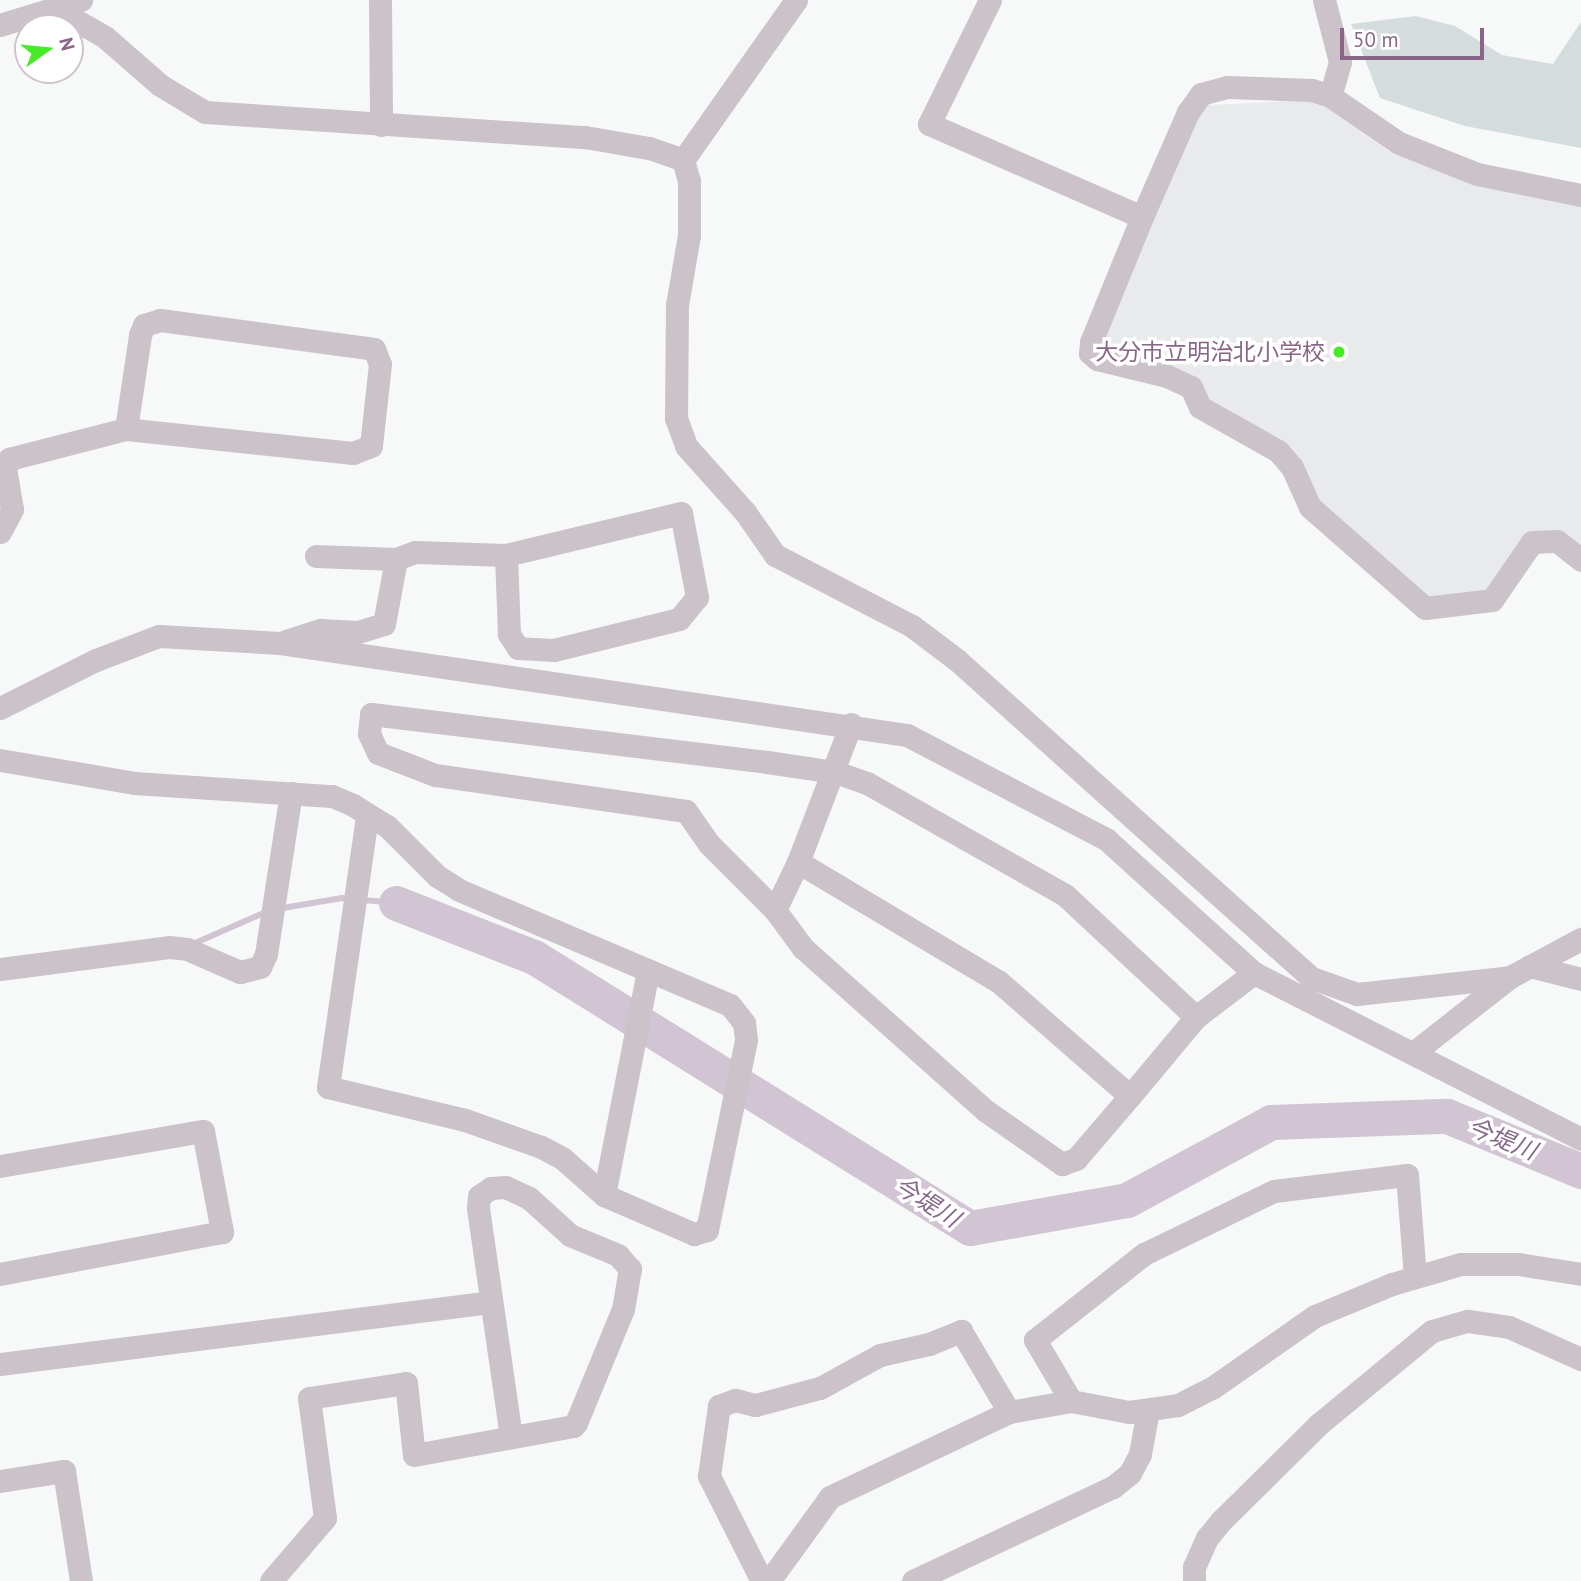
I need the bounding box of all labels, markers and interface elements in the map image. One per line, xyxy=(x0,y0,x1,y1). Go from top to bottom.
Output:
north arrow xyxy=(14,14,84,84)
scale bar xyxy=(1343,14,1486,58)
text: 50 m xyxy=(1353,26,1399,53)
text: N xyxy=(54,35,81,53)
place label: 大分市立明治北小学校 xyxy=(1095,338,1325,366)
marker: 大分市立明治北小学校 xyxy=(1331,344,1347,360)
water label: 今堤川 xyxy=(1463,1112,1541,1166)
water label: 今堤川 xyxy=(889,1171,965,1233)

